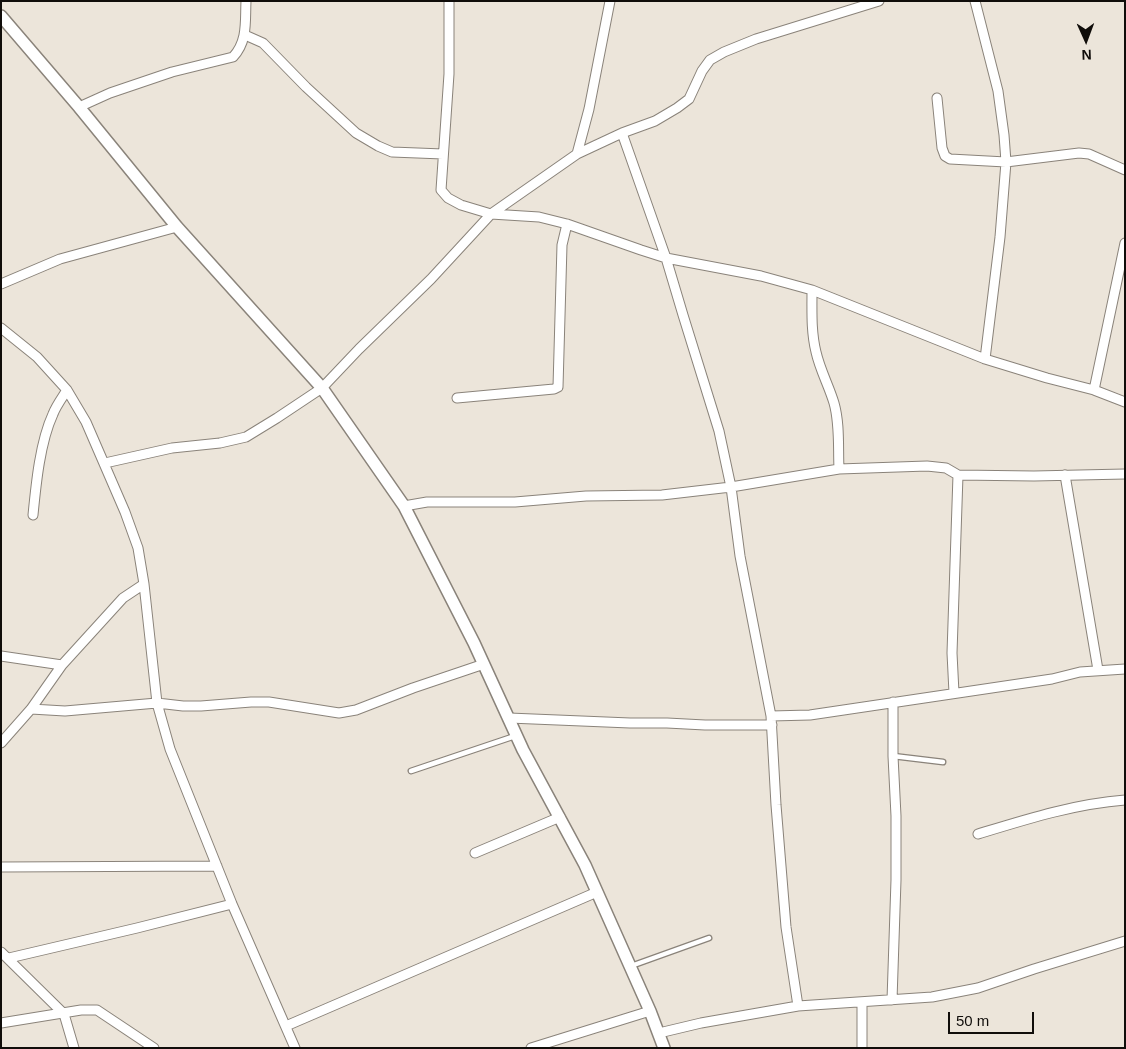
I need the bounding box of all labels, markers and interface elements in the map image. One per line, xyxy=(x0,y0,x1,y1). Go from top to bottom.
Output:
north arrow xyxy=(1061,15,1111,65)
text: N xyxy=(1081,47,1092,63)
scale bar xyxy=(951,1002,1037,1034)
text: 50 m xyxy=(956,1012,989,1029)

